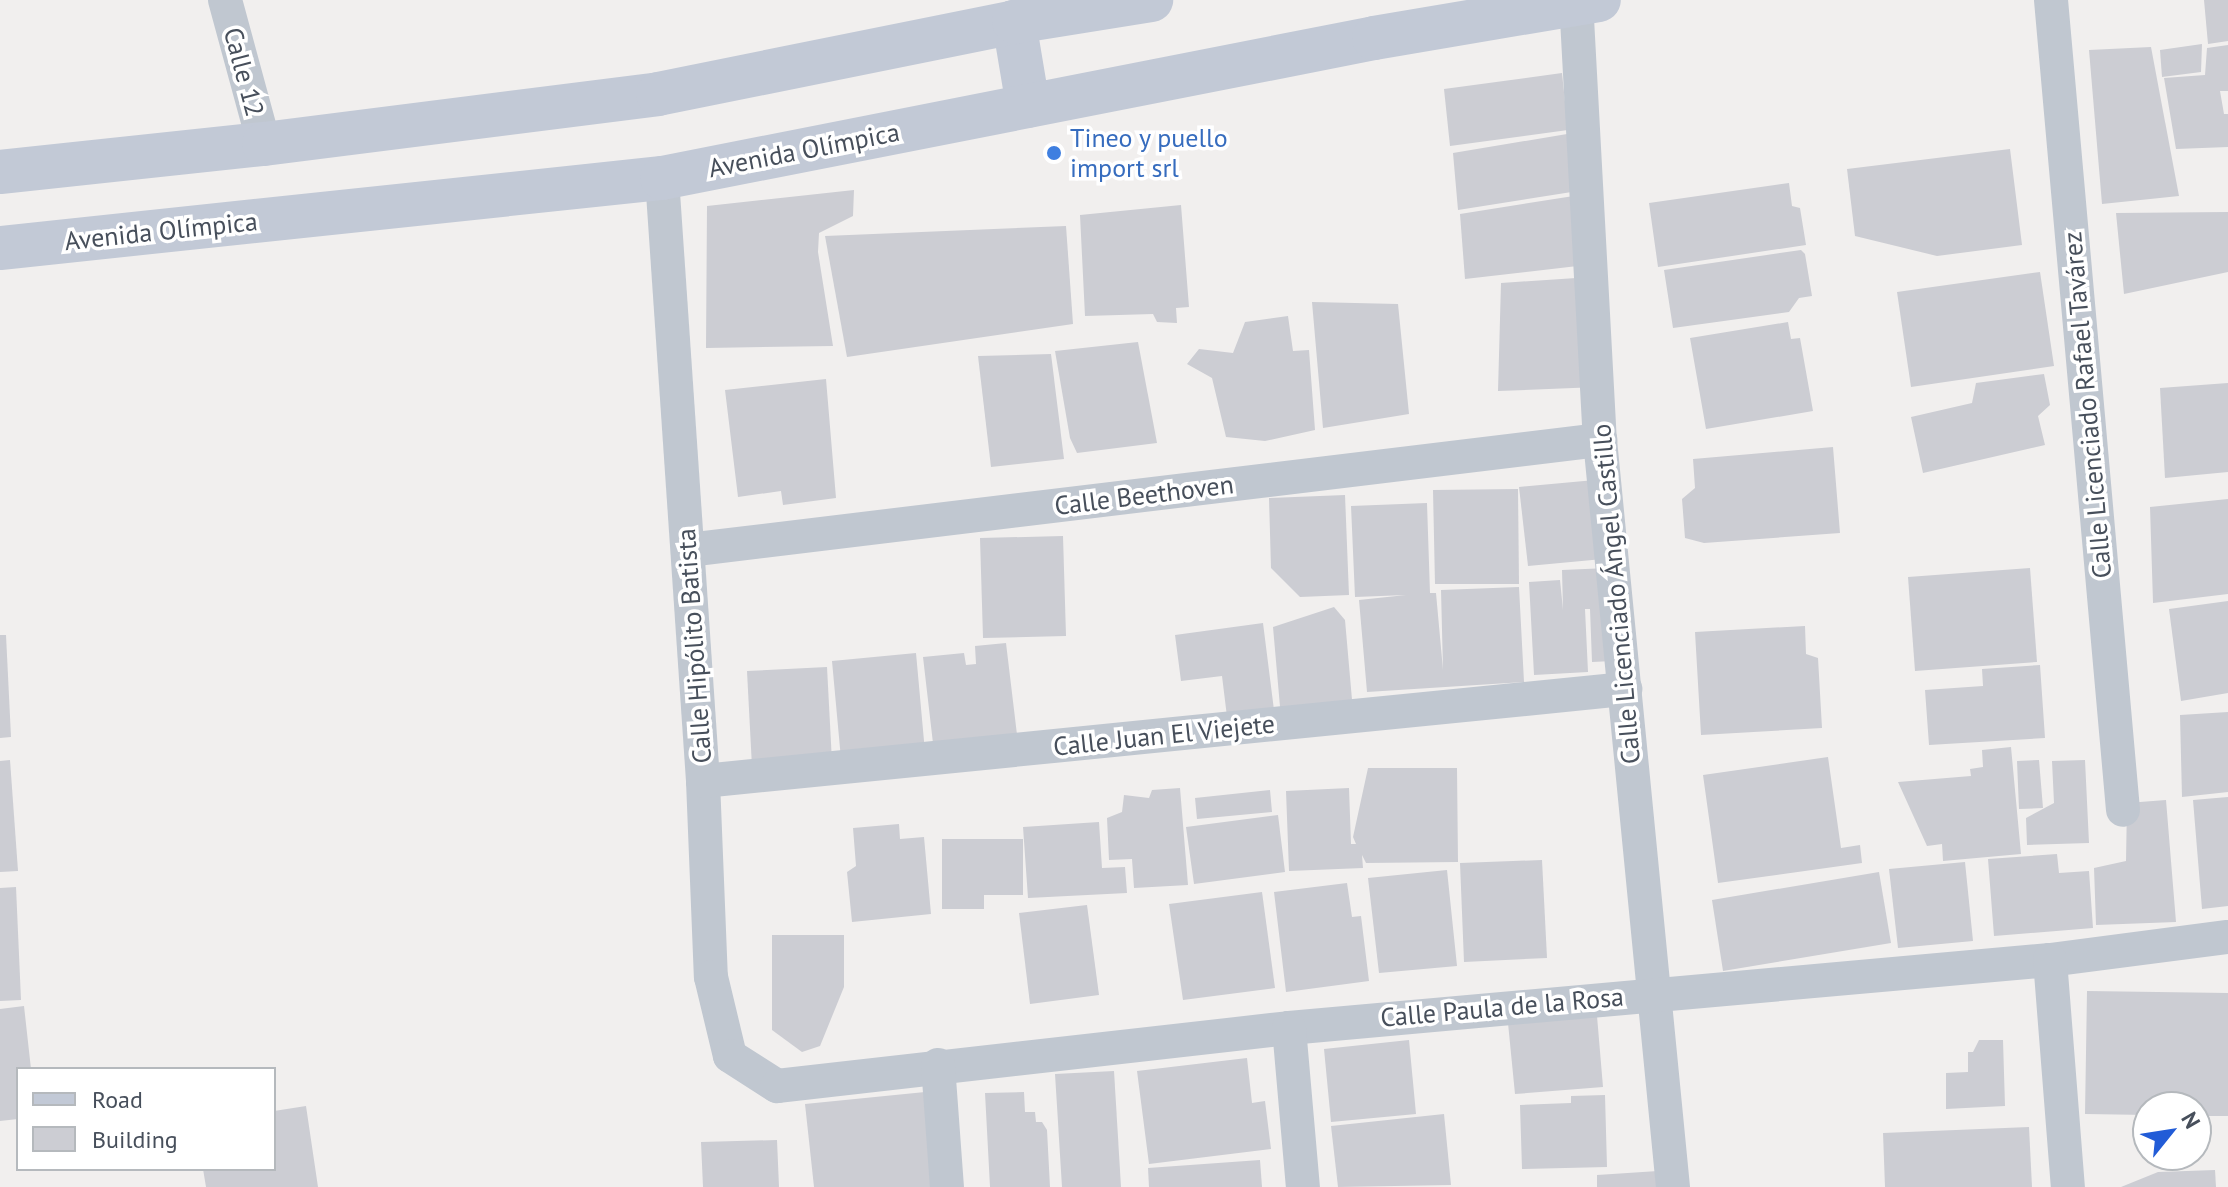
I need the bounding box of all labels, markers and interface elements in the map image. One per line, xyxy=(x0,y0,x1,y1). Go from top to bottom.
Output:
street label: Calle 12 xyxy=(217,24,271,120)
street label: Avenida Olímpica xyxy=(706,116,902,184)
place label: Tineo y puello import srl xyxy=(1070,122,1229,184)
marker: Tineo y puello import srl xyxy=(1045,144,1063,162)
street label: Avenida Olímpica xyxy=(63,205,259,257)
street label: Calle Licenciado Rafael Tavárez xyxy=(2056,230,2118,580)
street label: Calle Licenciado Ángel Castillo xyxy=(1586,422,1646,766)
street label: Calle Beethoven xyxy=(1053,469,1235,521)
street label: Calle Hipólito Batista xyxy=(670,527,718,765)
street label: Calle Juan El Viejete xyxy=(1051,708,1277,762)
street label: Calle Paula de la Rosa xyxy=(1379,981,1625,1033)
legend xyxy=(16,1067,276,1171)
text: Road xyxy=(92,1084,143,1115)
north arrow xyxy=(2132,1091,2212,1171)
text: N xyxy=(2175,1107,2207,1133)
text: Building xyxy=(92,1124,178,1155)

